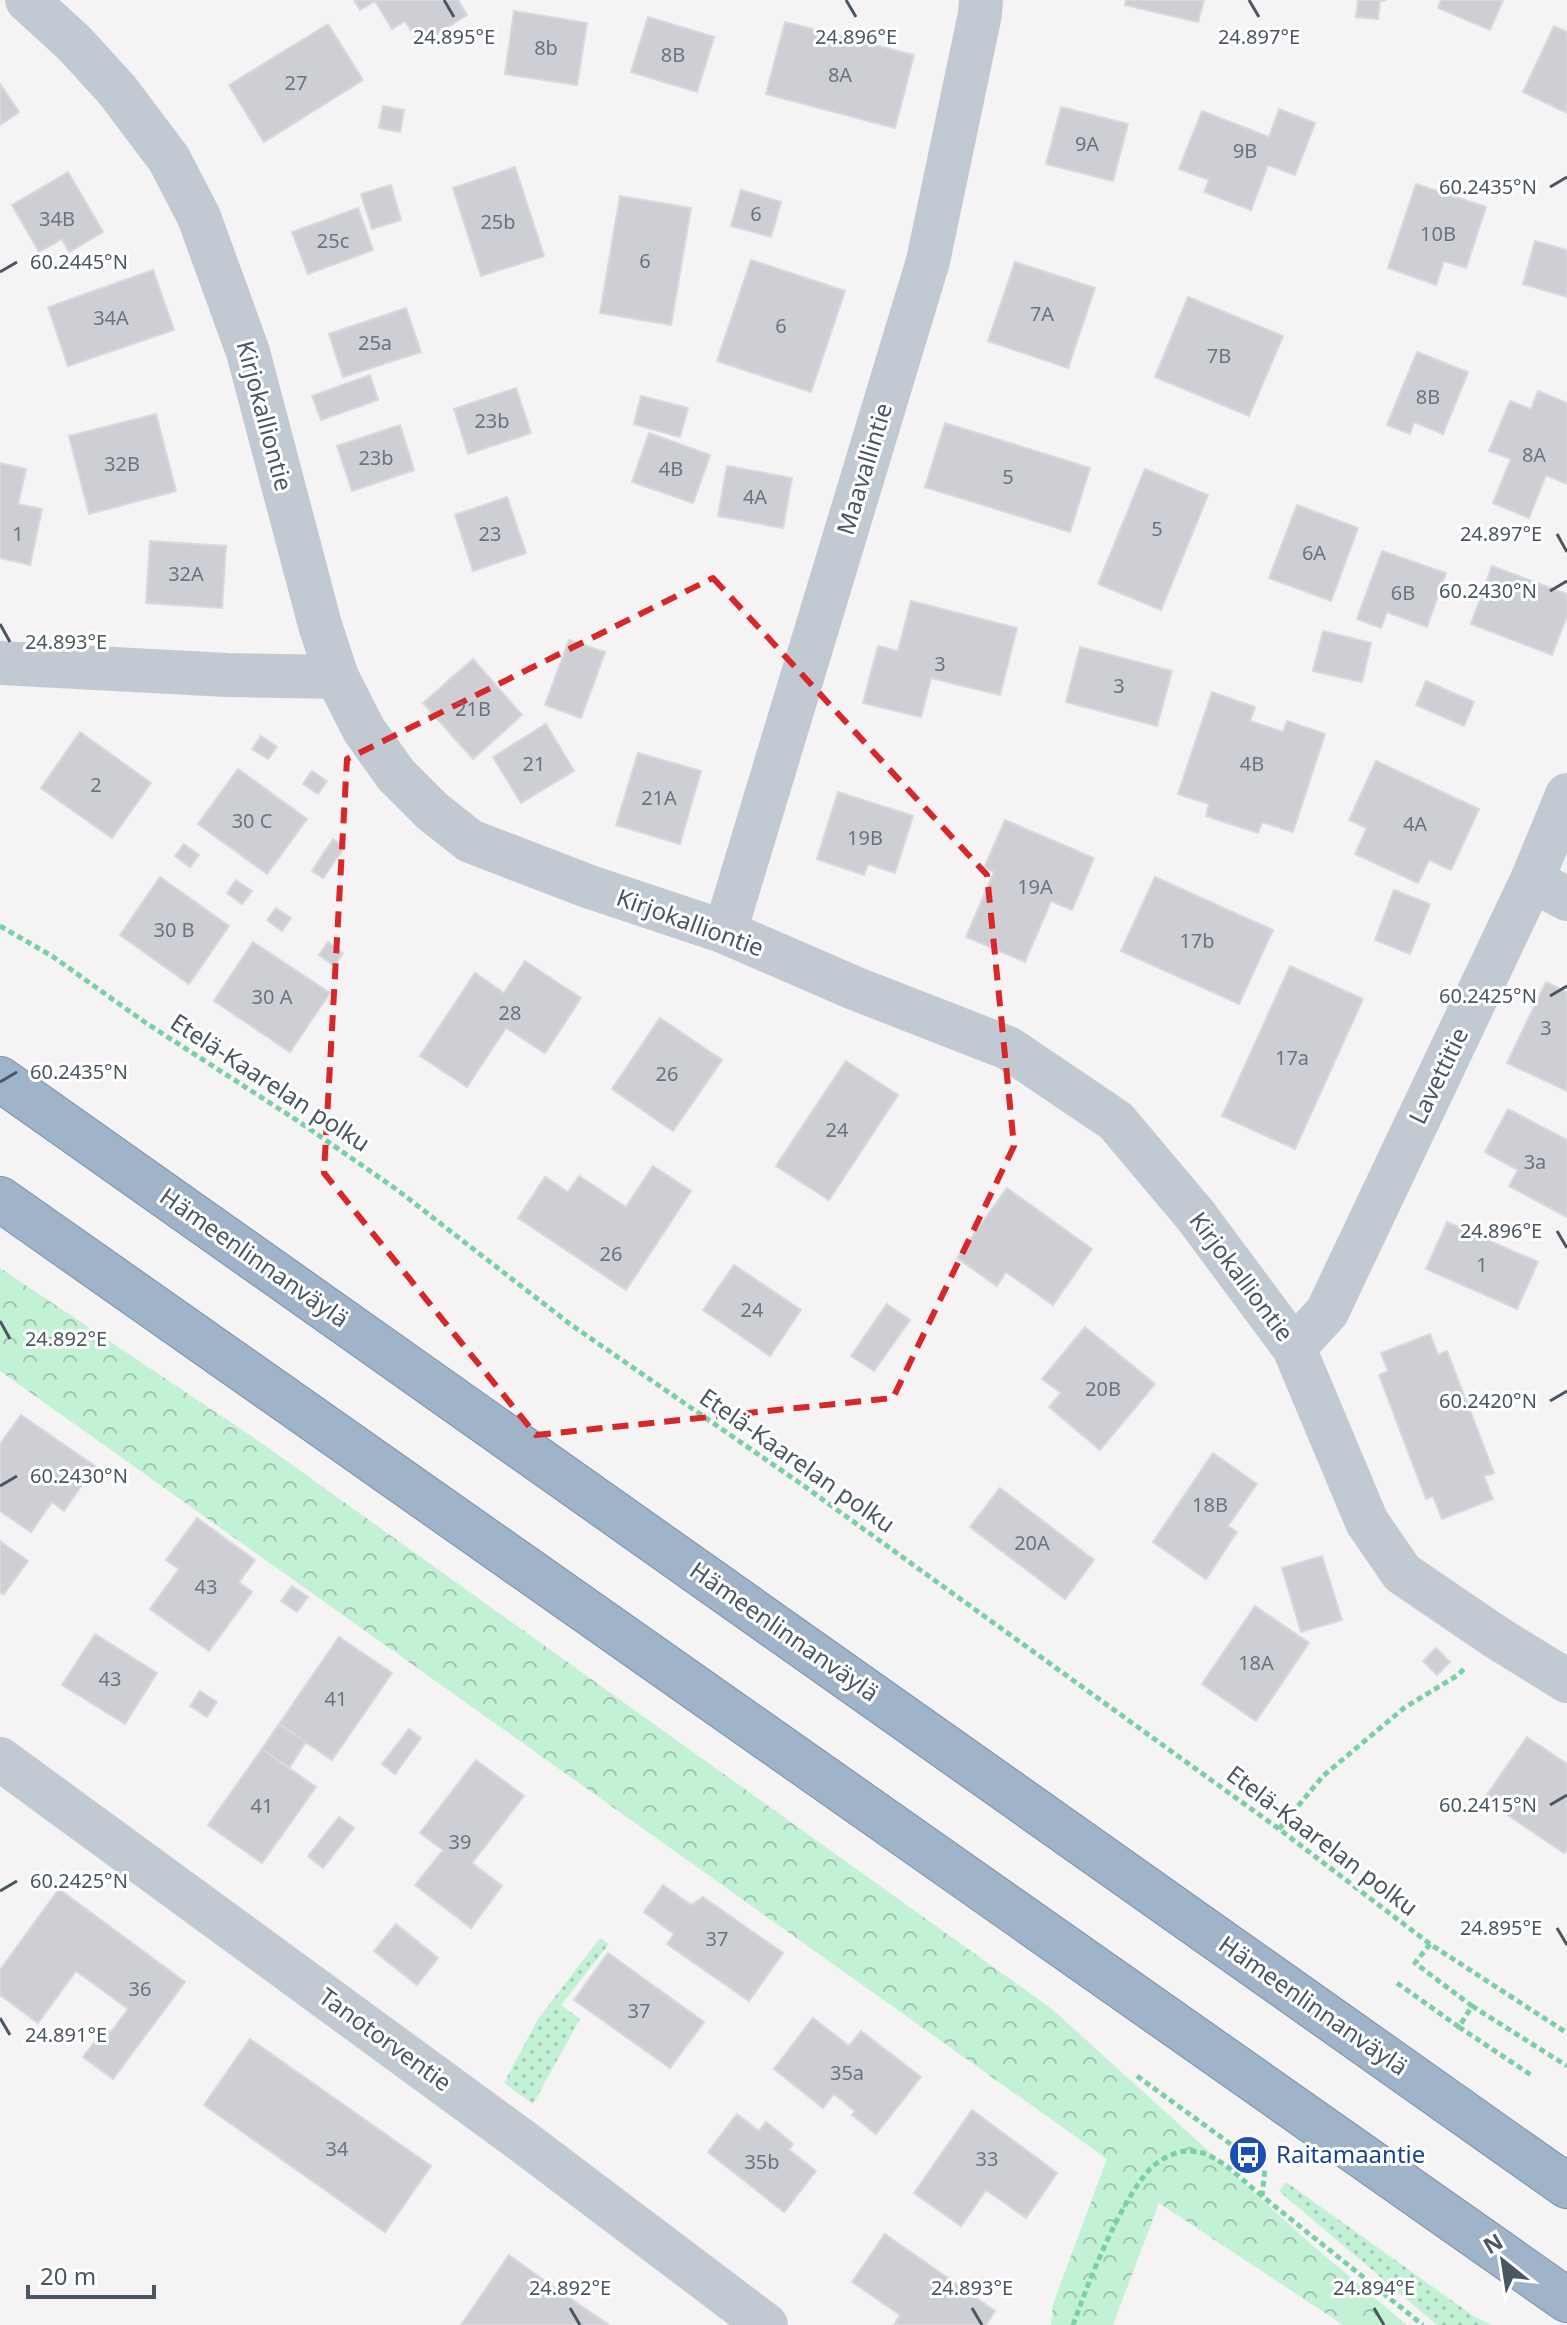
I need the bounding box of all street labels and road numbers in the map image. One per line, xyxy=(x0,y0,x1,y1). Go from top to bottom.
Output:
street label: Kirjokalliontie xyxy=(230,337,301,494)
street label: Maavallintie xyxy=(828,399,899,538)
street label: Kirjokalliontie xyxy=(612,880,769,963)
street label: Etelä-Kaarelan polku xyxy=(165,1005,377,1159)
street label: Lavettitie xyxy=(1400,1022,1475,1129)
street label: Hämeenlinnanväylä xyxy=(154,1179,356,1334)
street label: Kirjokalliontie xyxy=(1183,1205,1302,1348)
street label: Etelä-Kaarelan polku xyxy=(694,1380,902,1540)
street label: Hämeenlinnanväylä xyxy=(684,1553,886,1708)
street label: Etelä-Kaarelan polku xyxy=(1221,1757,1425,1923)
street label: Hämeenlinnanväylä xyxy=(1213,1927,1415,2082)
street label: Tanotorventie xyxy=(313,1980,459,2098)

